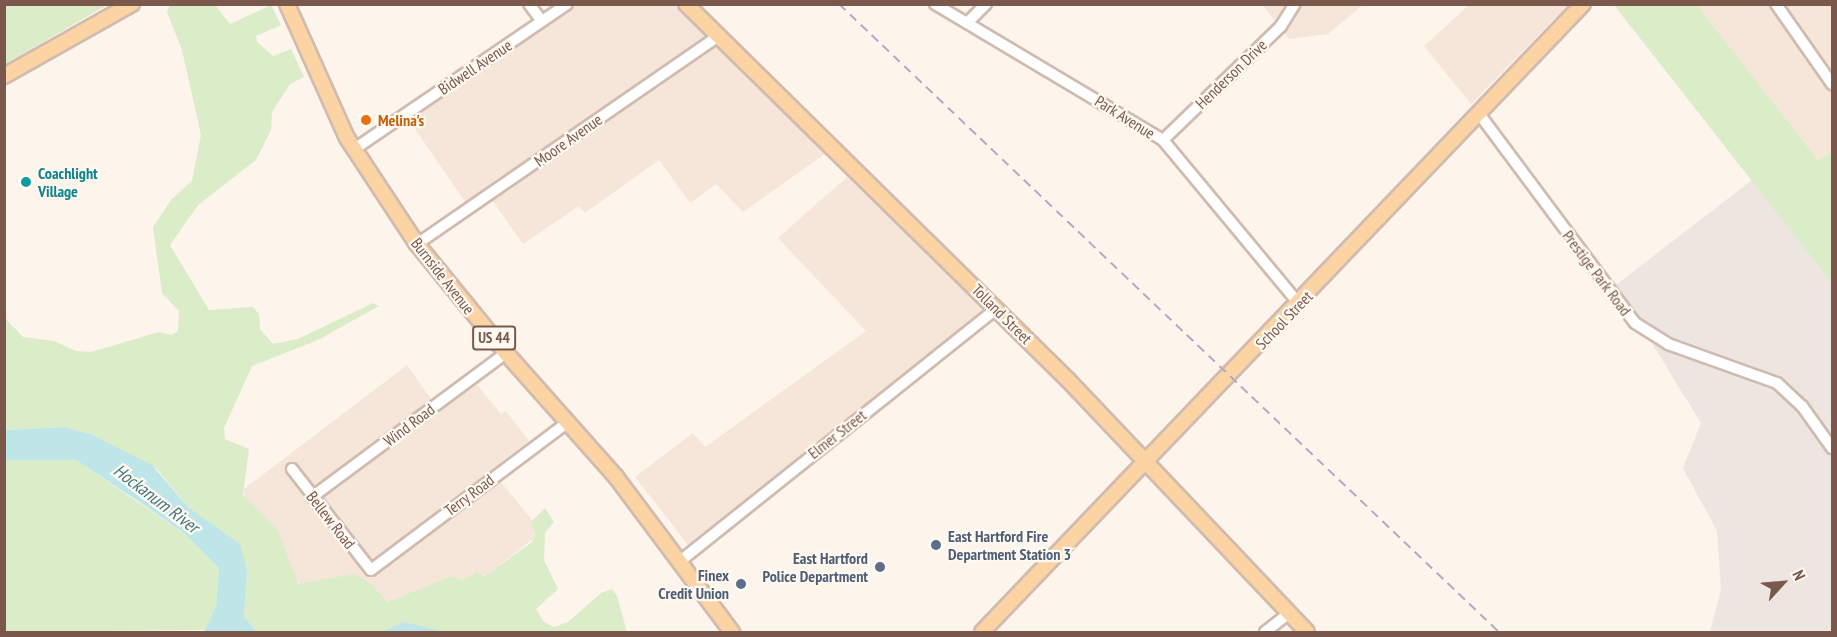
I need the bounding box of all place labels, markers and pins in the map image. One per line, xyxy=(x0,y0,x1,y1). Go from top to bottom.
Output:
place label: Melina's xyxy=(378,110,424,130)
marker: Melina's xyxy=(359,113,373,127)
place label: Coachlight Village xyxy=(38,163,98,201)
marker: Coachlight Village xyxy=(19,175,33,189)
place label: East Hartford Fire Department Station 3 xyxy=(948,526,1071,564)
marker: East Hartford Fire Department Station 3 xyxy=(929,538,943,552)
place label: East Hartford Police Department xyxy=(763,548,868,586)
marker: East Hartford Police Department xyxy=(873,560,887,574)
place label: Finex Credit Union xyxy=(658,565,729,603)
marker: Finex Credit Union xyxy=(734,577,748,591)

